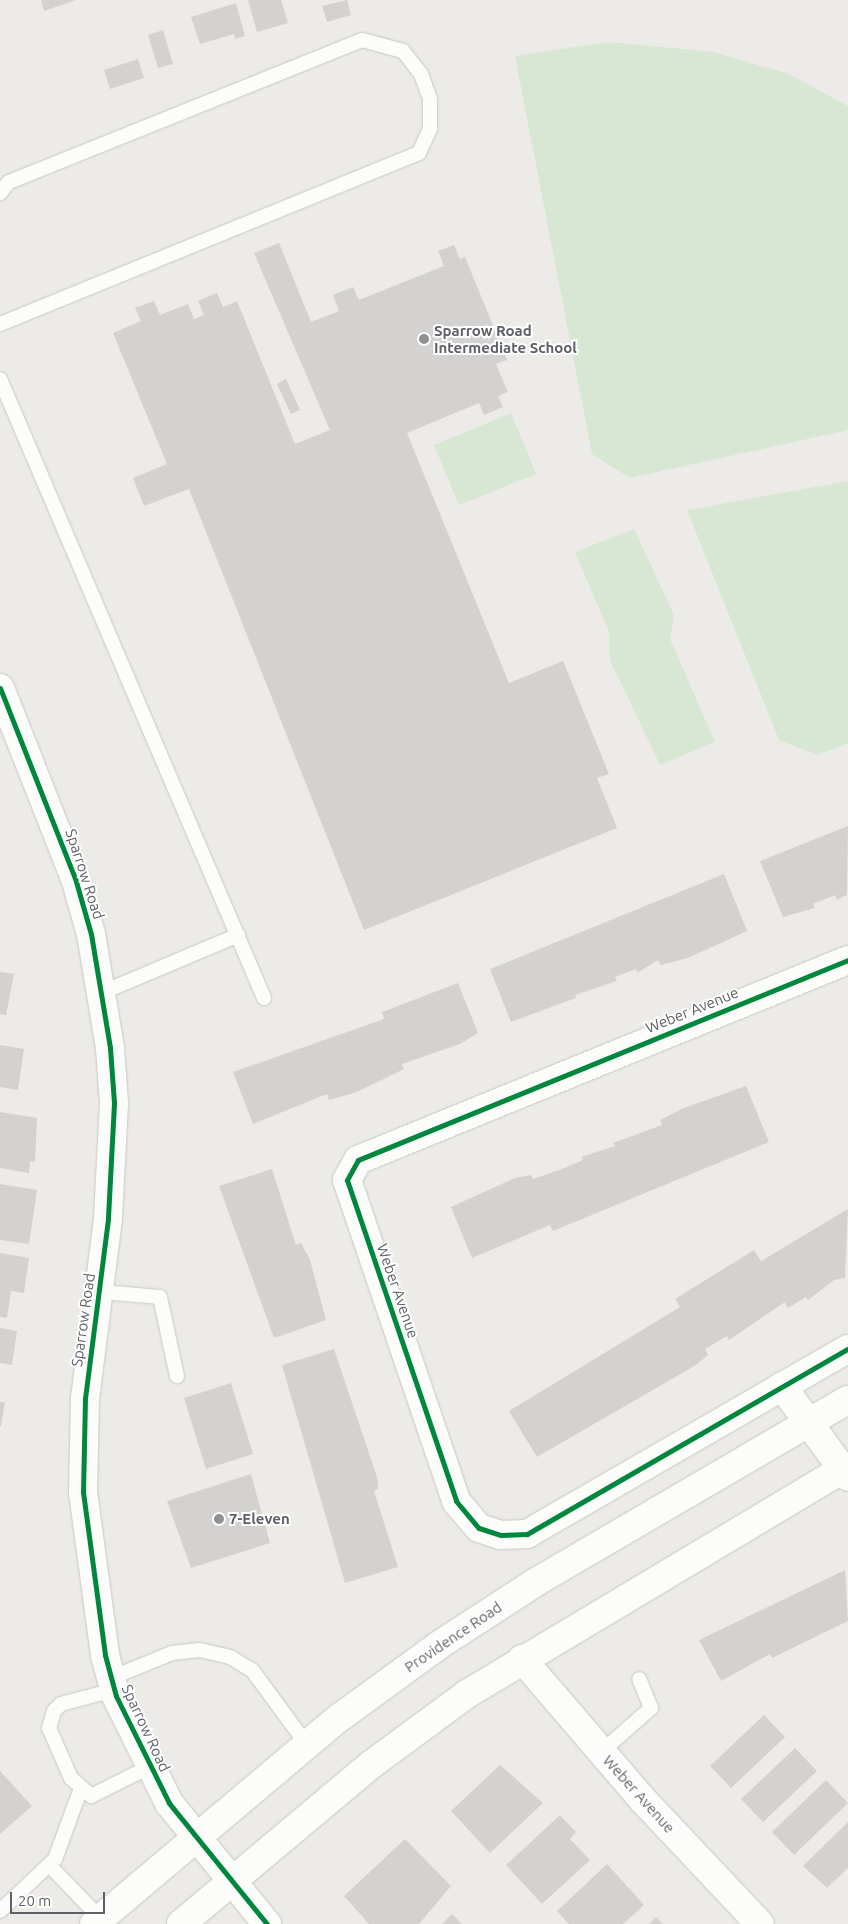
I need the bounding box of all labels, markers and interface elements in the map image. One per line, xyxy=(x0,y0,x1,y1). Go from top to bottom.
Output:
place label: Sparrow Road Intermediate School xyxy=(434,321,577,356)
marker: Sparrow Road Intermediate School xyxy=(418,333,430,345)
street label: Sparrow Road xyxy=(62,826,108,922)
street label: Weber Avenue xyxy=(643,983,741,1037)
street label: Weber Avenue xyxy=(373,1241,423,1341)
street label: Sparrow Road xyxy=(68,1272,98,1368)
place label: 7-Eleven xyxy=(229,1510,290,1528)
marker: 7-Eleven xyxy=(213,1513,225,1525)
street label: Providence Road xyxy=(401,1598,505,1676)
street label: Sparrow Road xyxy=(118,1682,174,1774)
street label: Weber Avenue xyxy=(599,1751,679,1837)
scale bar xyxy=(12,1882,108,1914)
text: 20 m xyxy=(18,1892,51,1909)

